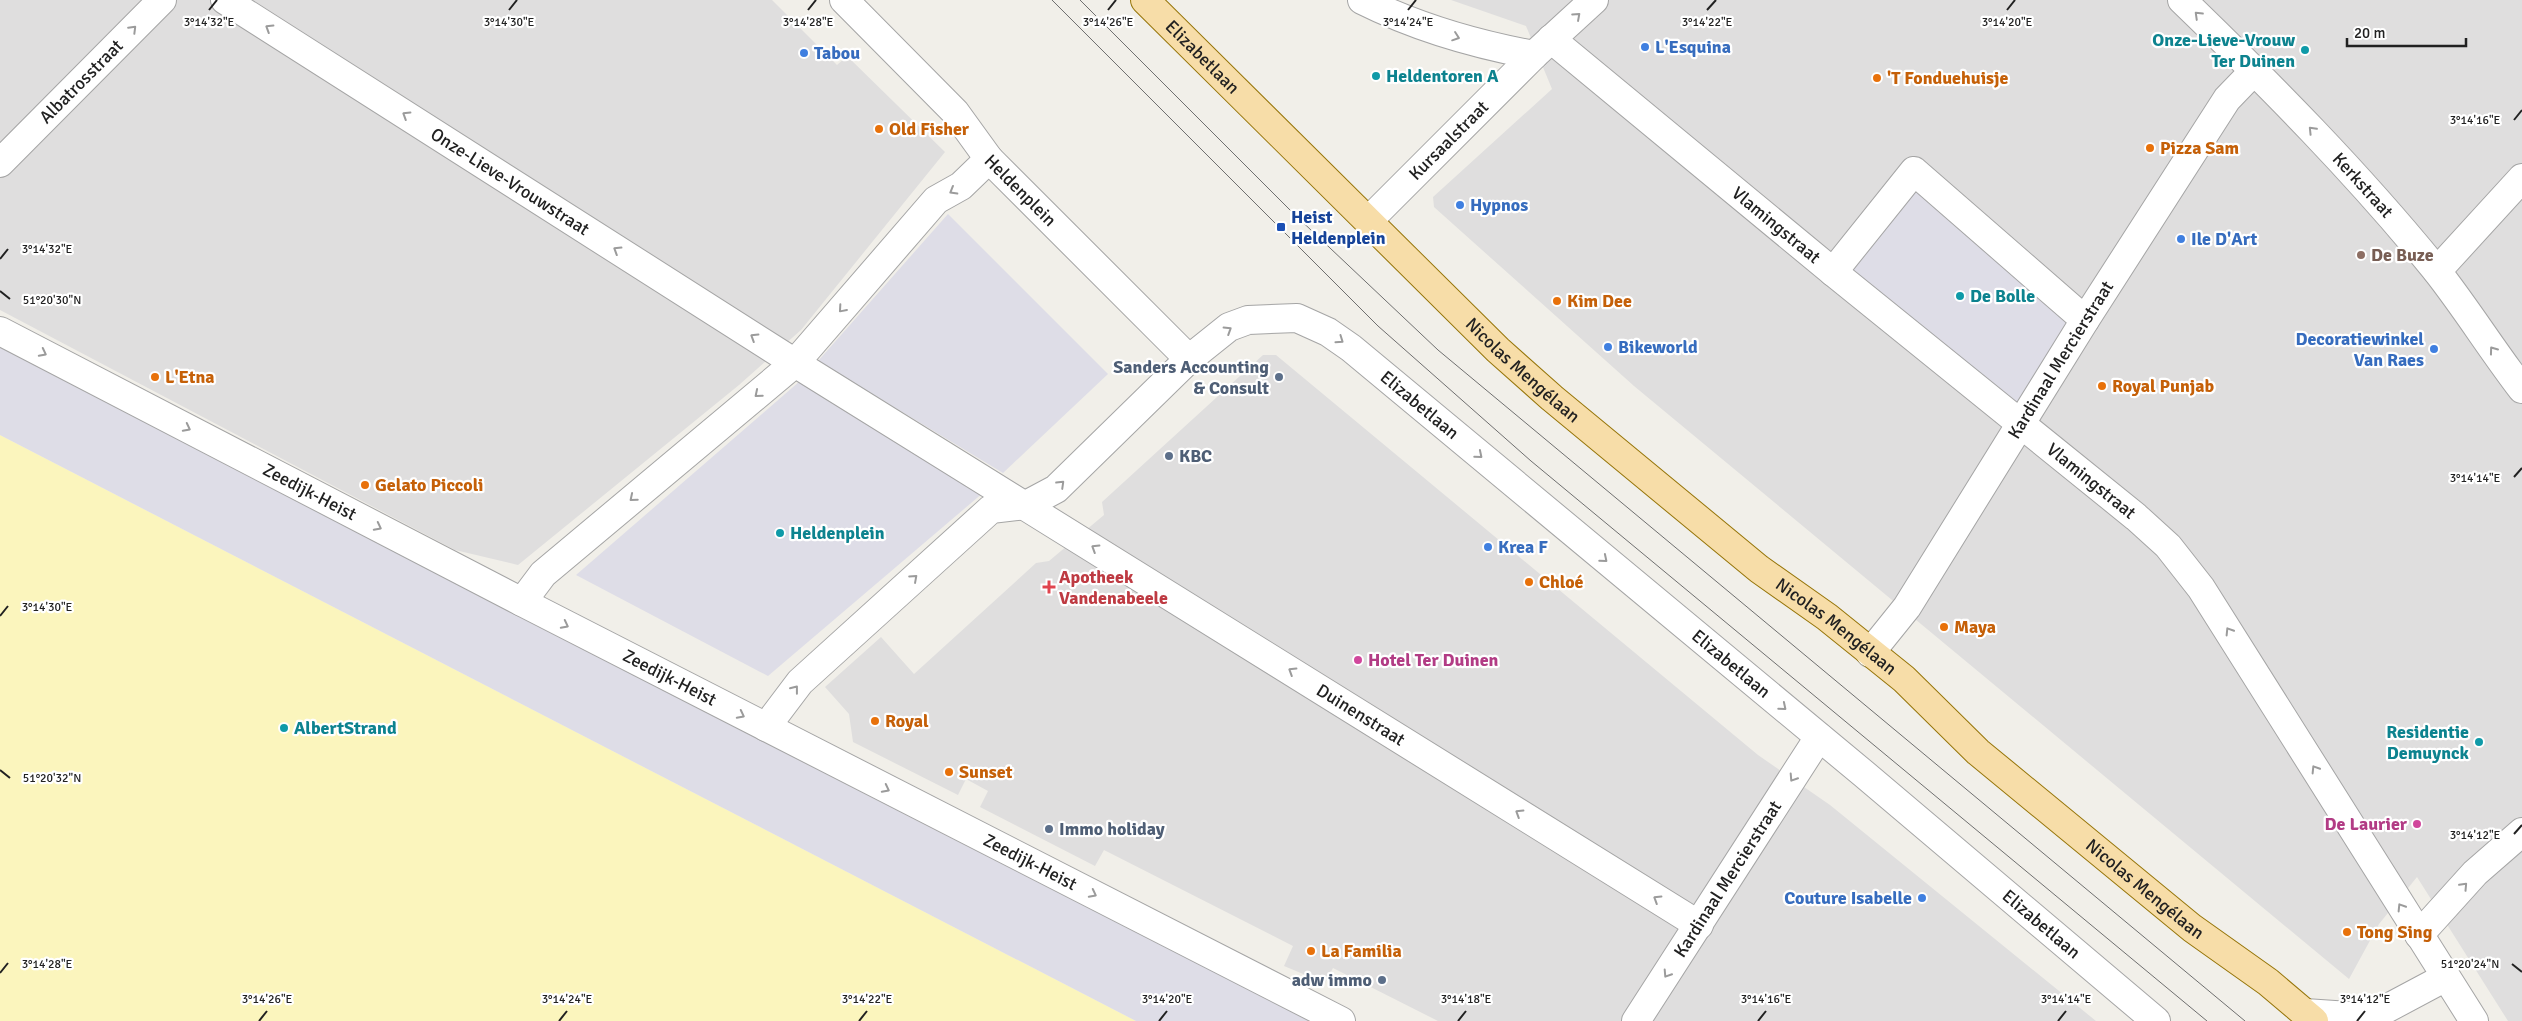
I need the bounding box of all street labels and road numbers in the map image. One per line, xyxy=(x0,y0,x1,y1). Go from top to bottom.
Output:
street label: Elizabetlaan xyxy=(1161,16,1244,99)
street label: Albatrosstraat xyxy=(35,35,127,128)
street label: Kursaalstraat xyxy=(1404,96,1493,185)
street label: Onze-Lieve-Vrouwstraat xyxy=(427,123,594,240)
street label: Kerkstraat xyxy=(2328,148,2398,222)
street label: Heldenplein xyxy=(980,150,1061,231)
street label: Vlamingstraat xyxy=(1727,182,1825,268)
street label: Kardinaal Mercierstraat xyxy=(2003,277,2118,443)
street label: Nicolas Mengélaan xyxy=(1461,313,1584,427)
street label: Elizabetlaan xyxy=(1376,366,1463,444)
street label: Vlamingstraat xyxy=(2042,438,2140,524)
street label: Zeedijk-Heist xyxy=(259,458,360,525)
street label: Nicolas Mengélaan xyxy=(1771,573,1901,680)
street label: Elizabetlaan xyxy=(1687,625,1775,703)
street label: Zeedijk-Heist xyxy=(619,644,720,711)
street label: Duinenstraat xyxy=(1312,679,1409,751)
street label: Kardinaal Mercierstraat xyxy=(1669,796,1786,961)
street label: Zeedijk-Heist xyxy=(980,829,1081,895)
street label: Nicolas Mengélaan xyxy=(2081,834,2208,944)
street label: Elizabetlaan xyxy=(1998,885,2085,963)

